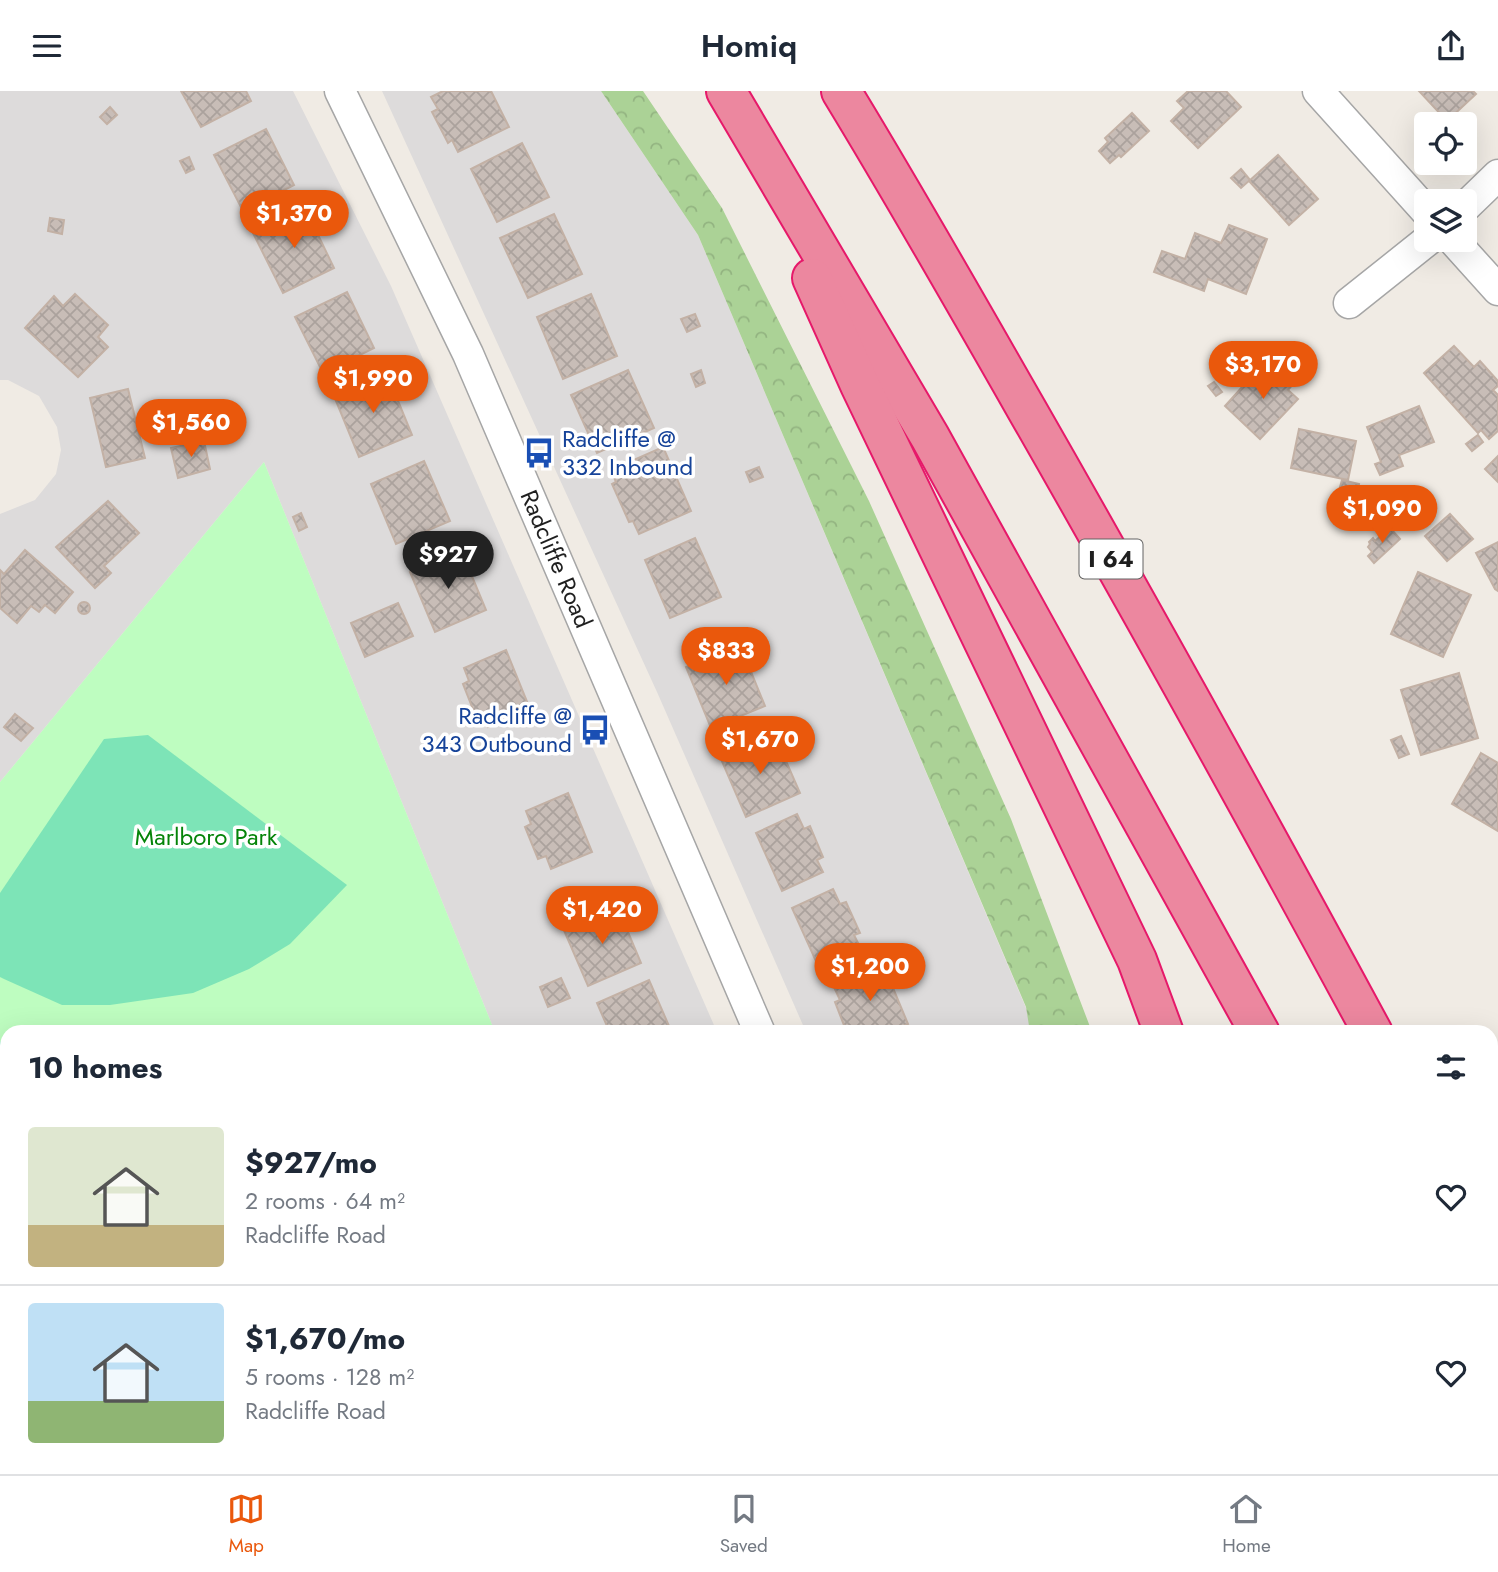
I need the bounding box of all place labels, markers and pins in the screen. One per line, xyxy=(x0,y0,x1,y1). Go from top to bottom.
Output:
pin: $1,370 xyxy=(237,191,351,250)
pin: $3,170 xyxy=(1206,341,1320,401)
pin: $1,990 xyxy=(316,355,430,415)
pin: $1,560 xyxy=(134,399,248,459)
place label: Radcliffe @ 332 Inbound xyxy=(562,421,693,484)
bus stop icon: Radcliffe @ 332 Inbound xyxy=(522,436,556,470)
pin: $1,090 xyxy=(1325,485,1439,545)
pin: $927 xyxy=(407,531,489,591)
pin: $833 xyxy=(685,627,767,687)
place label: Radcliffe @ 343 Outbound xyxy=(422,698,572,761)
bus stop icon: Radcliffe @ 343 Outbound xyxy=(578,713,612,747)
pin: $1,670 xyxy=(703,717,817,776)
pin: $1,420 xyxy=(545,887,659,946)
pin: $1,200 xyxy=(813,943,927,1003)

